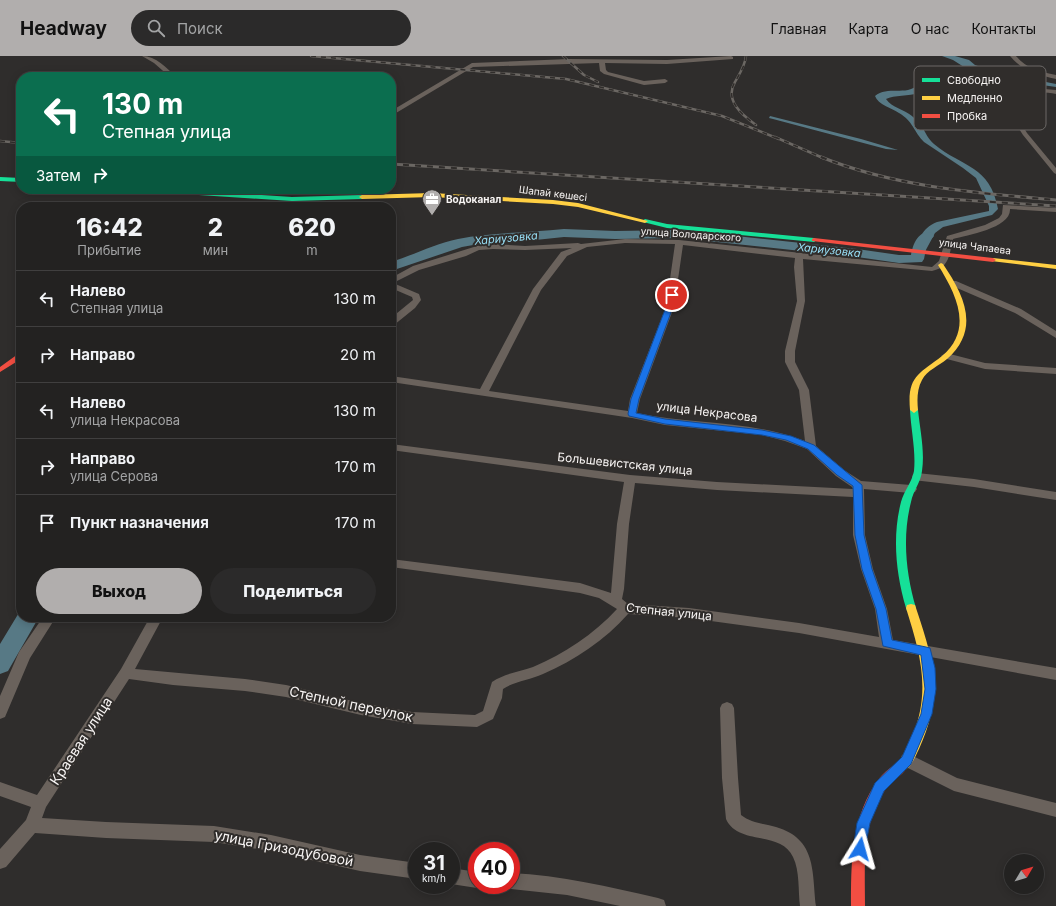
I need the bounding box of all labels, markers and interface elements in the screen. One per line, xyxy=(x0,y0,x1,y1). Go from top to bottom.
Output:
search box xyxy=(131,10,411,46)
text: Headway xyxy=(20,17,107,40)
icon: search xyxy=(145,17,167,39)
text: Поиск xyxy=(177,19,223,38)
text: Главная xyxy=(771,20,826,37)
text: Карта xyxy=(848,20,889,37)
text: О нас xyxy=(911,20,949,37)
text: Контакты xyxy=(971,20,1036,37)
legend xyxy=(914,66,1046,130)
text: Свободно xyxy=(947,73,1001,87)
text: 130 m xyxy=(102,87,183,121)
icon: left xyxy=(36,88,88,140)
text: Медленно xyxy=(947,91,1003,105)
text: Пробка xyxy=(947,109,987,123)
text: Степная улица xyxy=(102,121,231,142)
icon: right xyxy=(89,164,111,186)
text: Затем xyxy=(36,166,81,185)
street label: Шапай көшесі xyxy=(518,183,588,203)
office icon: Водоканал xyxy=(421,188,443,216)
place label: Водоканал xyxy=(446,193,501,205)
text: 16:42 xyxy=(76,213,143,242)
text: 2 xyxy=(208,213,223,242)
text: 620 xyxy=(288,213,336,242)
street label: улица Володарского xyxy=(640,225,742,243)
water label: Хариузовка xyxy=(473,228,539,248)
street label: улица Чапаева xyxy=(938,236,1012,256)
water label: Хариузовка xyxy=(796,240,862,260)
text: Прибытие xyxy=(77,242,141,258)
text: мин xyxy=(203,242,228,258)
text: m xyxy=(306,242,318,258)
pin xyxy=(655,278,689,312)
text: Налево xyxy=(70,281,126,300)
icon: arrive xyxy=(661,284,683,306)
icon: left xyxy=(36,288,58,310)
text: 130 m xyxy=(334,289,376,308)
text: Степная улица xyxy=(70,300,163,316)
icon: right xyxy=(36,344,58,366)
text: Направо xyxy=(70,345,135,364)
text: 20 m xyxy=(340,345,376,364)
text: Налево xyxy=(70,393,126,412)
street label: улица Некрасова xyxy=(656,398,758,425)
icon: left xyxy=(36,400,58,422)
text: 130 m xyxy=(334,401,376,420)
text: улица Некрасова xyxy=(70,412,180,428)
text: Направо xyxy=(70,449,135,468)
street label: Большевистская улица xyxy=(557,449,693,478)
icon: right xyxy=(36,456,58,478)
text: 170 m xyxy=(335,457,376,476)
text: улица Серова xyxy=(70,468,158,484)
icon: arrive xyxy=(36,512,58,534)
text: Пункт назначения xyxy=(70,513,209,532)
text: 170 m xyxy=(335,513,376,532)
button: Выход xyxy=(36,568,202,614)
button: Поделиться xyxy=(210,568,376,614)
street label: Степная улица xyxy=(625,600,713,623)
street label: Степной переулок xyxy=(288,682,415,725)
street label: Краевая улица xyxy=(46,694,115,788)
street label: улица Гризодубовой xyxy=(213,826,355,869)
position arrow xyxy=(839,828,881,870)
speed limit sign: 40 xyxy=(468,842,520,894)
text: 31 xyxy=(423,851,445,875)
north arrow xyxy=(1004,854,1044,894)
map controls xyxy=(1004,854,1044,894)
text: km/h xyxy=(422,872,446,884)

